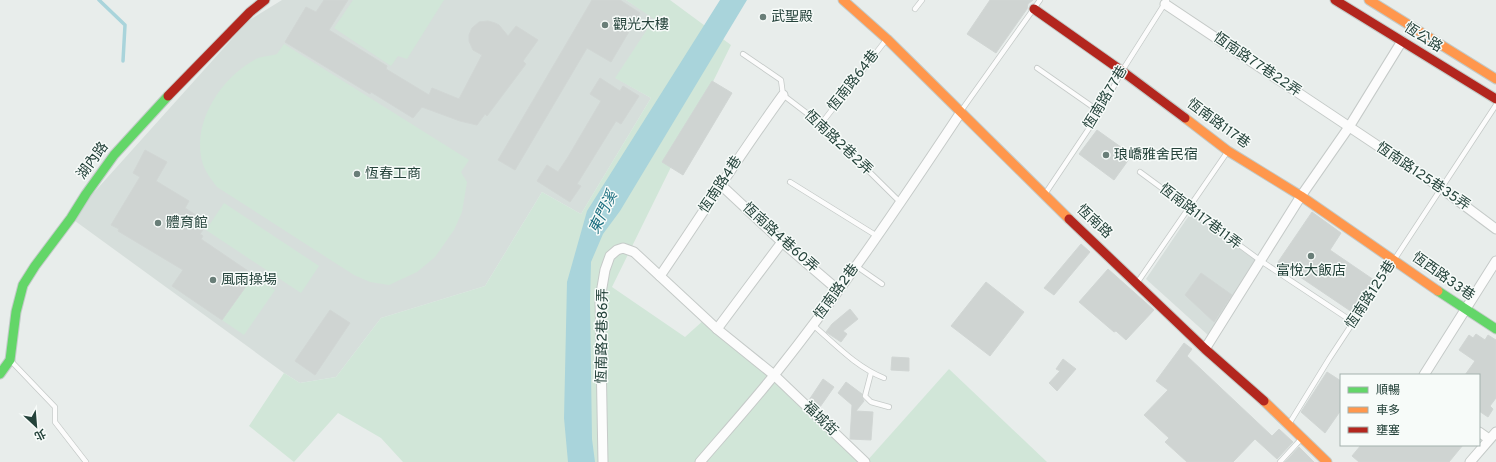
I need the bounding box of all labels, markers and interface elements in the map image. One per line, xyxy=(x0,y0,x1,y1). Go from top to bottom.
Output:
place label: 武聖殿 xyxy=(771,9,813,26)
marker: 武聖殿 xyxy=(758,12,768,22)
place label: 觀光大樓 xyxy=(613,17,669,34)
marker: 觀光大樓 xyxy=(600,20,610,30)
street label: 恆公路 xyxy=(1401,20,1445,56)
street label: 恆南路77巷22弄 xyxy=(1210,29,1304,101)
street label: 恆南路64巷 xyxy=(825,47,883,115)
street label: 恆南路77巷 xyxy=(1080,63,1132,133)
street label: 恆南路117巷 xyxy=(1183,95,1253,153)
street label: 恆南路2巷2弄 xyxy=(800,107,876,179)
street label: 湖內路 xyxy=(74,139,112,183)
street label: 恆南路125巷35弄 xyxy=(1373,139,1473,215)
place label: 琅嶠雅舍民宿 xyxy=(1114,146,1198,164)
marker: 琅嶠雅舍民宿 xyxy=(1101,150,1111,160)
street label: 恆南路4巷 xyxy=(696,153,746,217)
place label: 恆春工商 xyxy=(365,166,421,183)
marker: 恆春工商 xyxy=(352,169,362,179)
street label: 恆南路117巷11弄 xyxy=(1156,181,1244,253)
water label: 東門溪 xyxy=(586,187,623,237)
street label: 恆南路4巷60弄 xyxy=(739,200,821,276)
street label: 恆南路 xyxy=(1073,201,1115,243)
place label: 體育館 xyxy=(166,215,208,232)
marker: 體育館 xyxy=(153,218,163,228)
street label: 恆西路33巷 xyxy=(1408,249,1478,305)
marker: 富悅大飯店 xyxy=(1306,251,1316,261)
street label: 恆南路125巷 xyxy=(1342,257,1400,333)
street label: 恆南路2巷 xyxy=(811,261,863,323)
place label: 富悅大飯店 xyxy=(1276,263,1346,280)
place label: 風雨操場 xyxy=(221,272,277,289)
marker: 風雨操場 xyxy=(208,275,218,285)
street label: 恆南路2巷86弄 xyxy=(594,288,612,384)
legend xyxy=(1340,374,1480,446)
text: 順暢 xyxy=(1376,383,1400,399)
street label: 福城街 xyxy=(799,398,841,440)
text: 車多 xyxy=(1376,403,1400,419)
north arrow xyxy=(16,406,56,446)
text: 壅塞 xyxy=(1376,423,1400,439)
text: 北 xyxy=(32,425,48,443)

